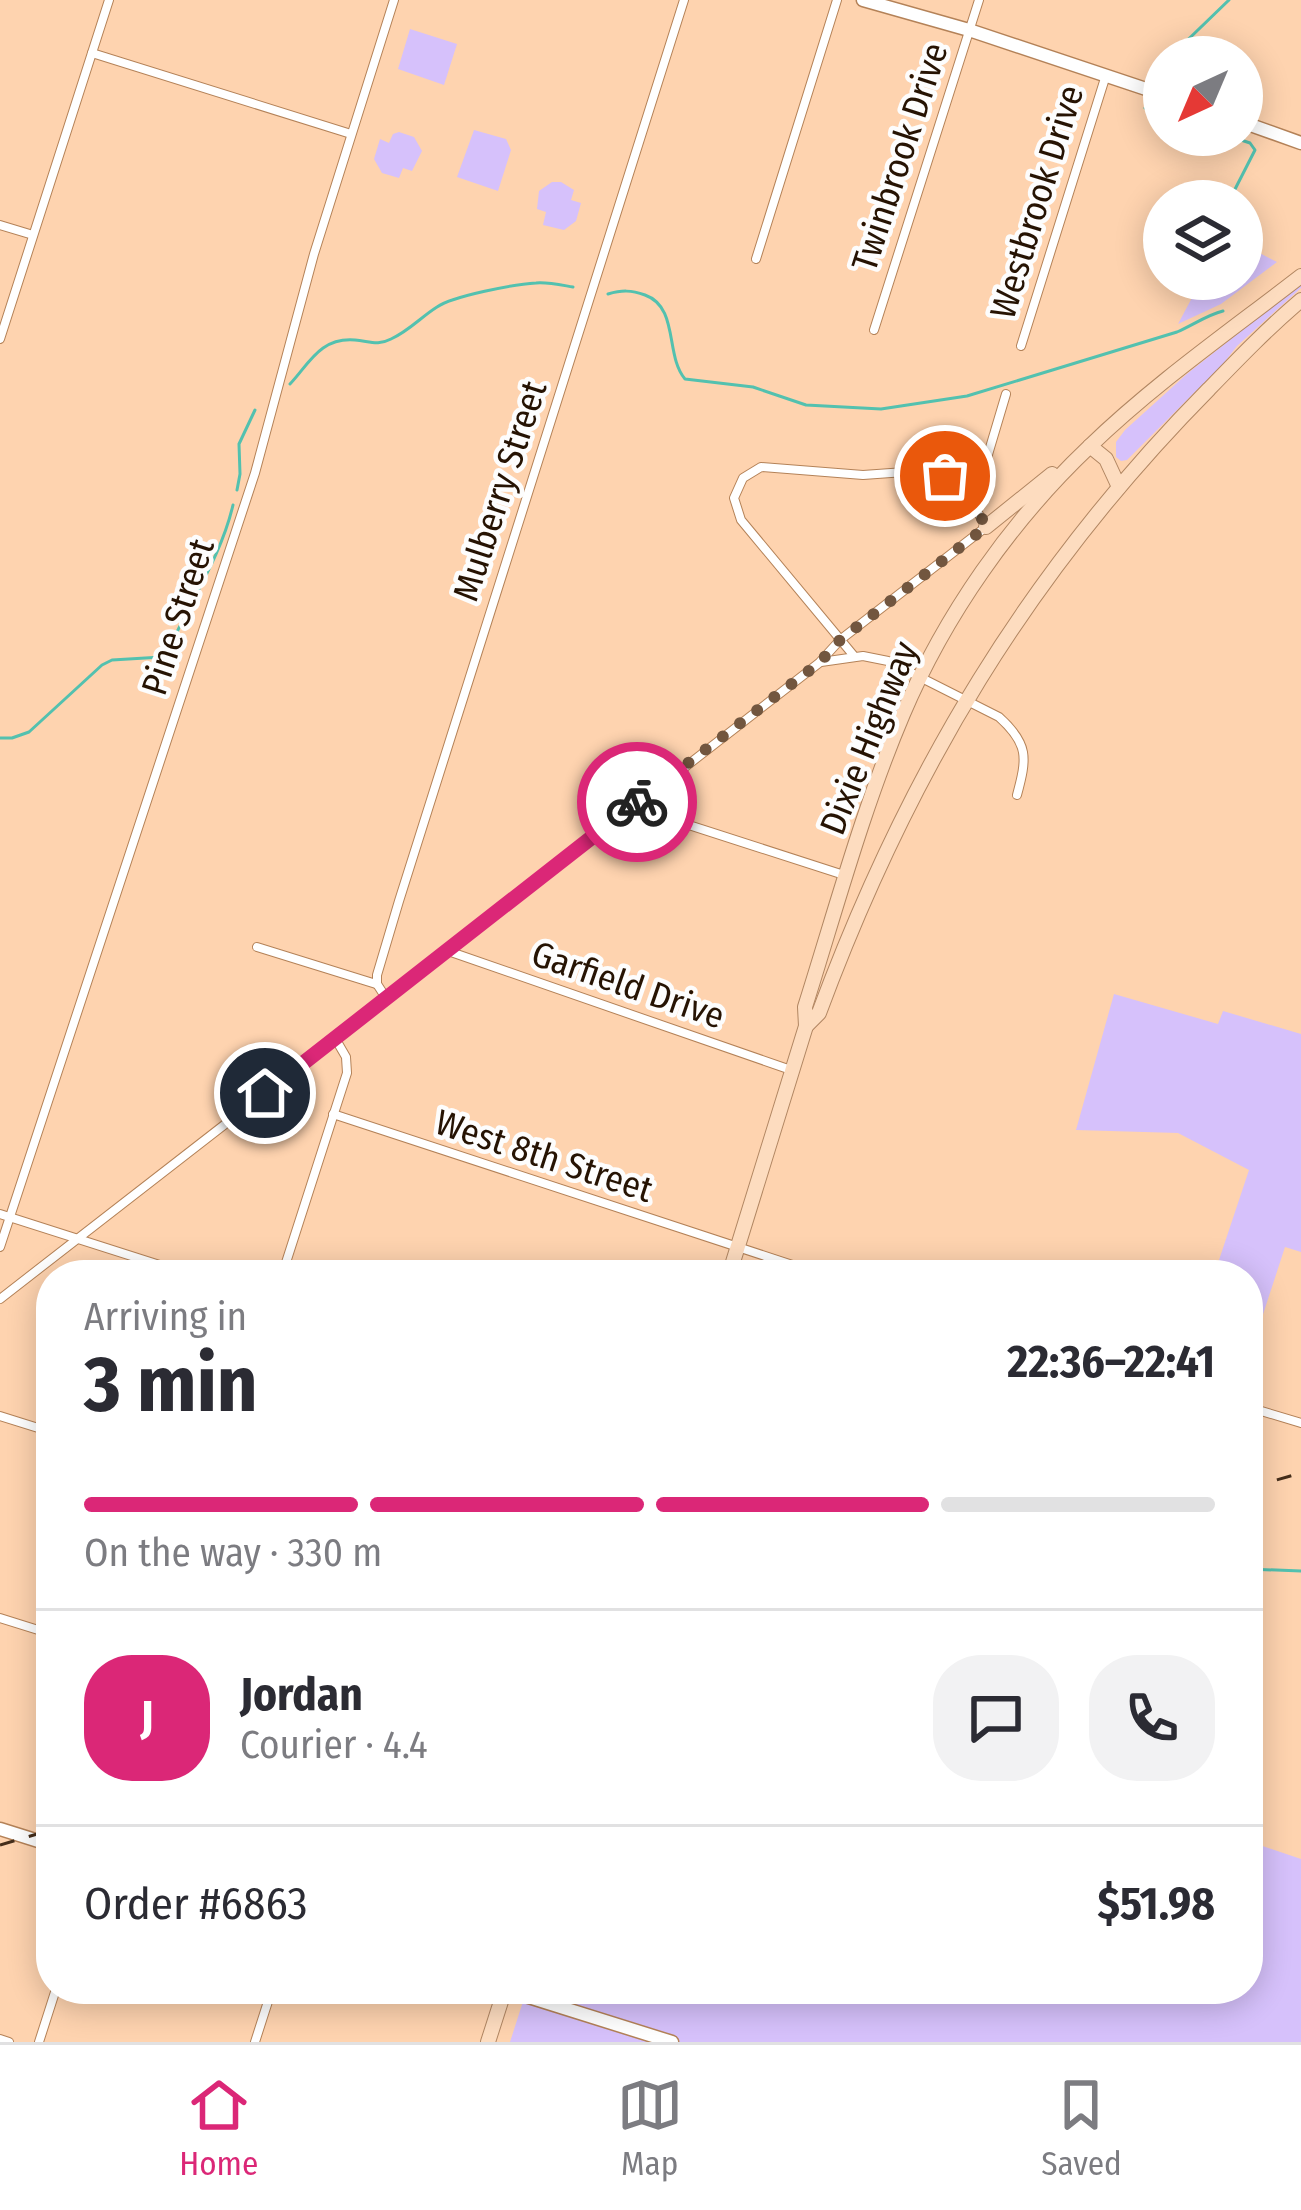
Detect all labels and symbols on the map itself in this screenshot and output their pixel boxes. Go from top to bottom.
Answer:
north arrow [1143,36,1263,156]
street label: Twinbrook Drive [842,37,958,277]
street label: Westbrook Drive [981,80,1093,324]
street label: Mulberry Street [444,375,556,607]
pin [894,425,996,527]
street label: Pine Street [132,533,224,701]
street label: Dixie Highway [810,635,928,841]
courier [577,742,697,862]
street label: Garfield Drive [526,932,730,1038]
pin [214,1042,316,1144]
street label: West 8th Street [430,1100,658,1212]

